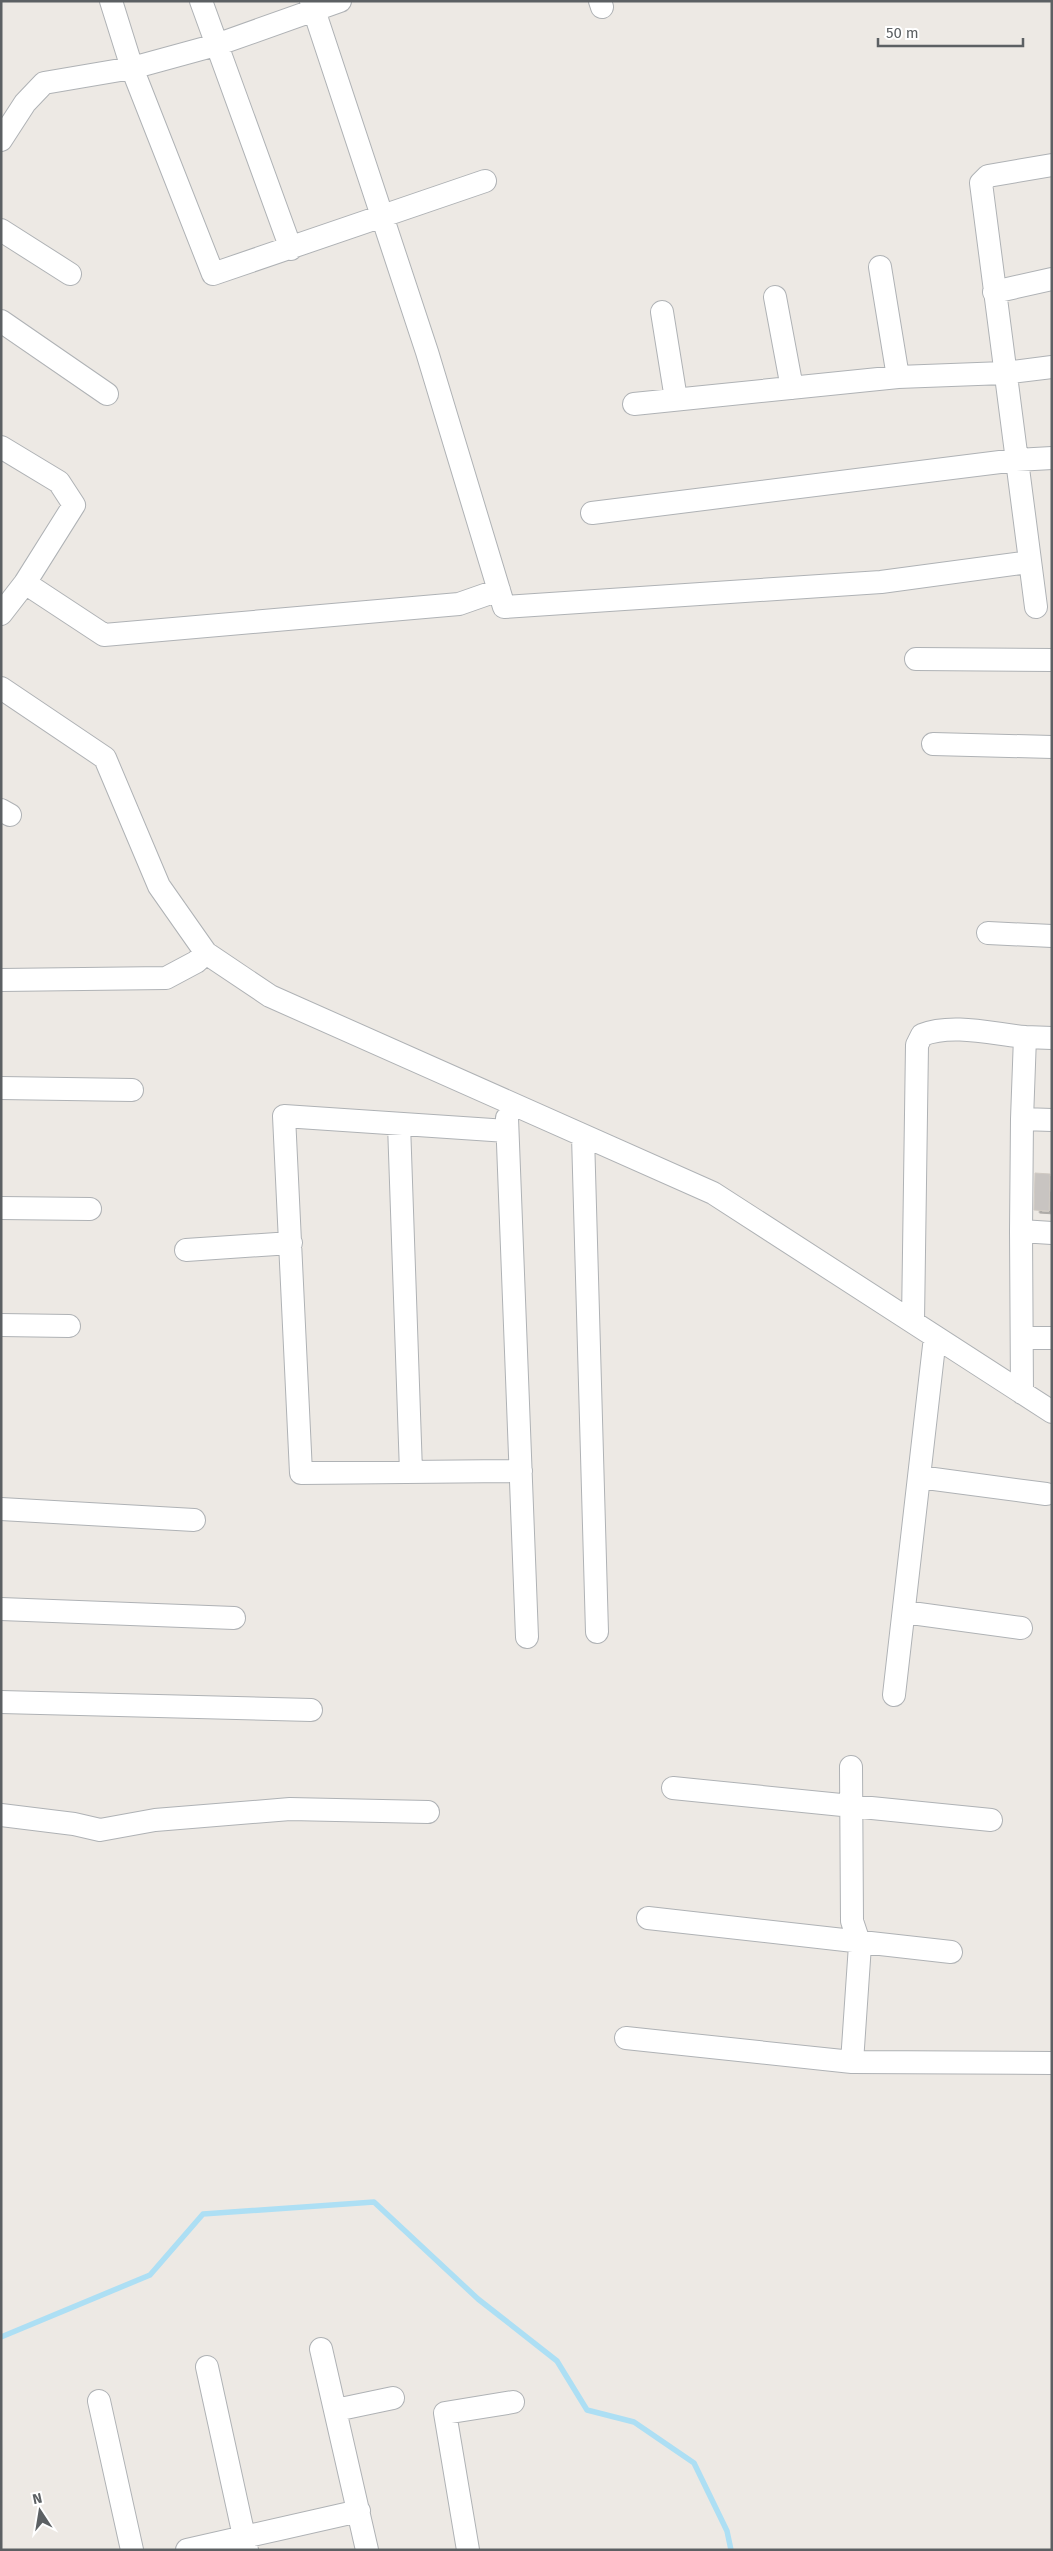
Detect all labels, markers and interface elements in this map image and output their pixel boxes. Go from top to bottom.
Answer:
scale bar [878,15,1023,47]
text: 50 m [886,24,919,42]
north arrow [15,2486,65,2536]
text: N [31,2489,44,2508]

